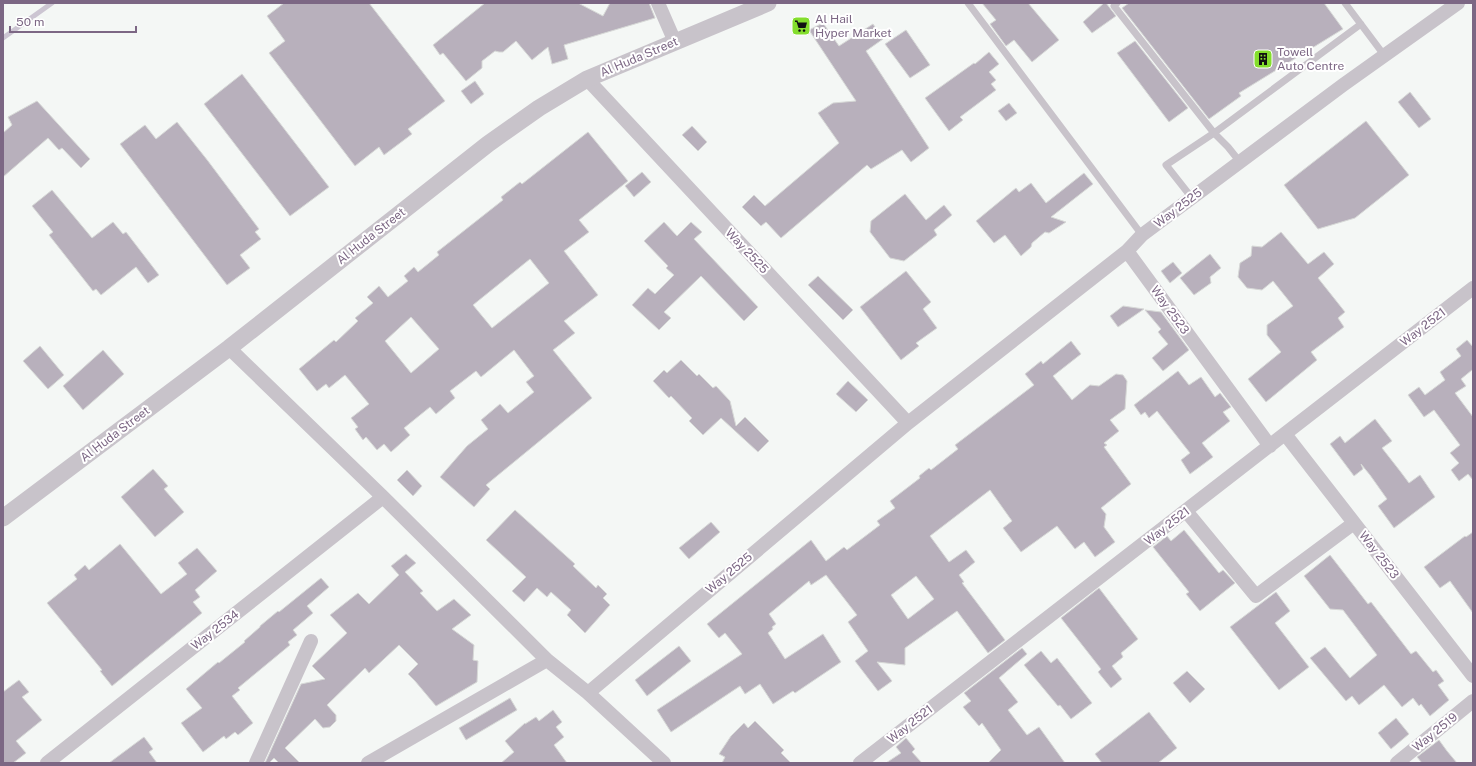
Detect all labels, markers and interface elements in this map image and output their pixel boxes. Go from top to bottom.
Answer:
scale bar [10,8,136,34]
place label: Al Hail Hyper Market [815,12,892,40]
text: 50 m [16,15,44,29]
supermarket icon: Al Hail Hyper Market [790,15,812,37]
street label: Al Huda Street [598,34,680,80]
place label: Towell Auto Centre [1277,45,1344,73]
building icon: Towell Auto Centre [1252,48,1274,70]
street label: Way 2525 [1151,185,1205,231]
street label: Al Huda Street [334,205,408,267]
street label: Way 2525 [723,226,772,277]
street label: Way 2523 [1148,283,1192,337]
street label: Way 2521 [1398,305,1448,349]
street label: Al Huda Street [78,403,153,465]
street label: Way 2521 [1142,504,1192,548]
street label: Way 2523 [1356,529,1402,581]
street label: Way 2525 [703,549,755,596]
street label: Way 2534 [188,607,242,653]
street label: Way 2521 [885,702,935,746]
street label: Way 2519 [1410,710,1460,754]

